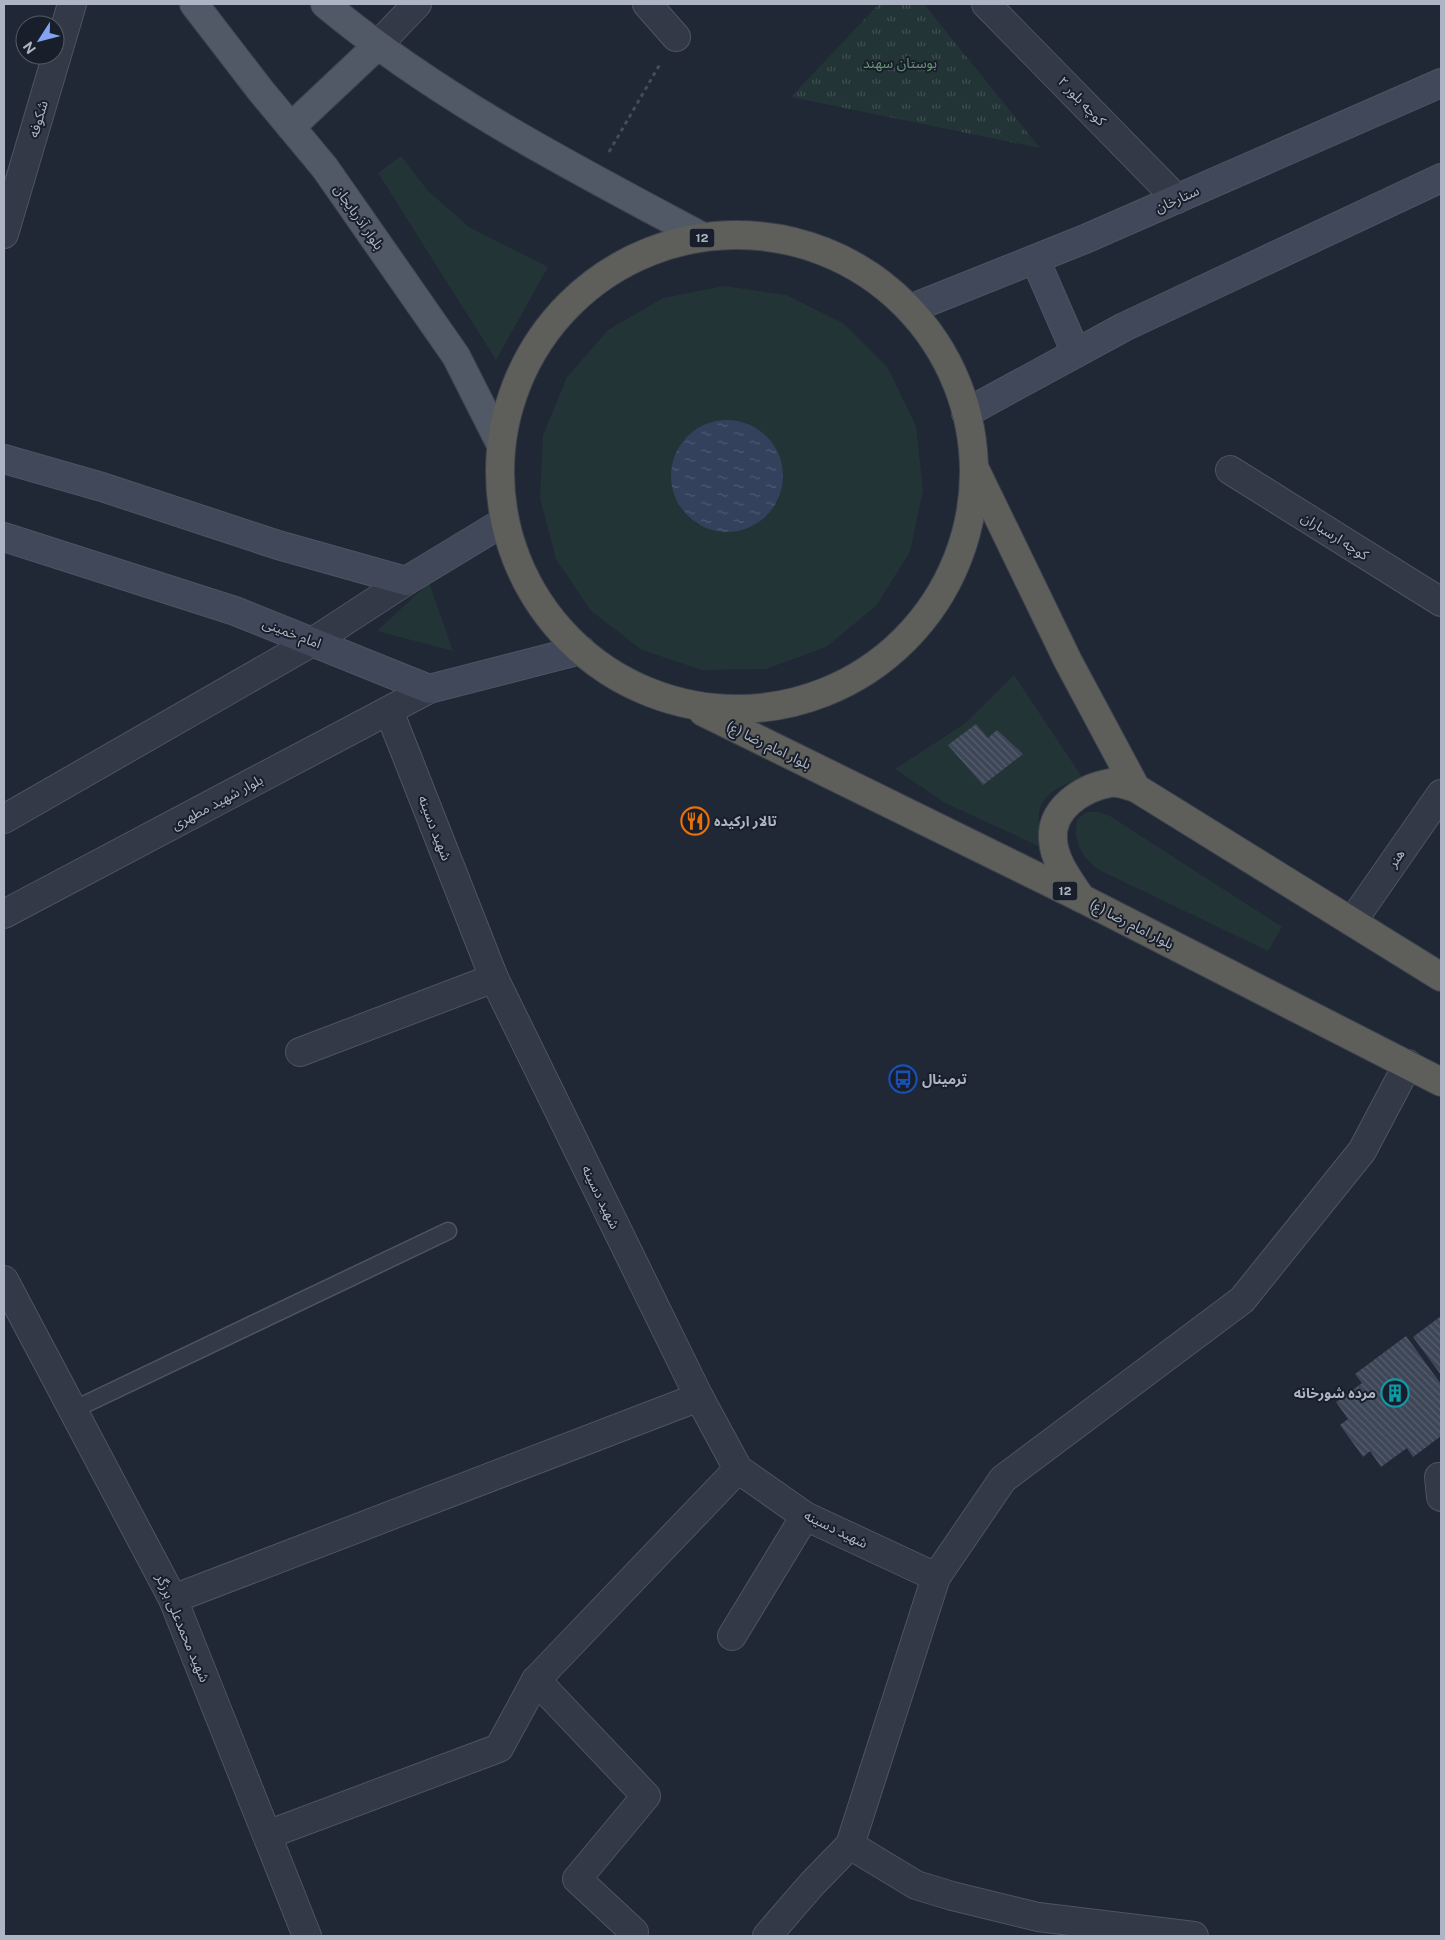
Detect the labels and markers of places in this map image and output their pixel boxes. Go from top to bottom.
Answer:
restaurant icon: تالار ارکیده [680,806,710,836]
place label: تالار ارکیده [714,813,777,830]
bus stop icon: ترمینال [888,1064,918,1094]
place label: ترمینال [922,1071,967,1088]
building icon: مرده شورخانه [1380,1378,1410,1408]
place label: مرده شورخانه [1294,1385,1376,1402]

